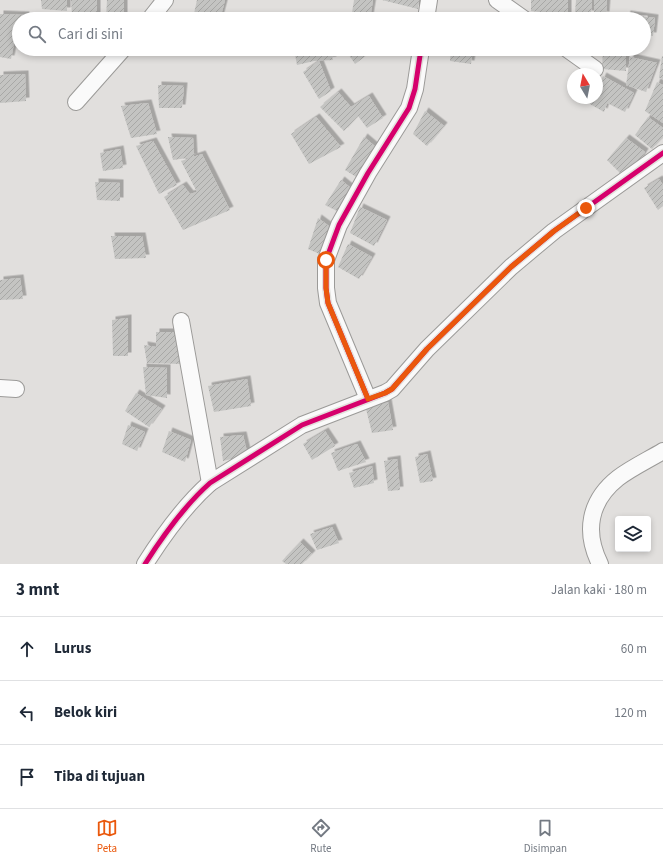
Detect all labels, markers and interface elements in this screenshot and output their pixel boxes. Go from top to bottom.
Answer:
search box [12,12,651,56]
icon: search [26,23,48,45]
text: Cari di sini [58,24,123,45]
north arrow [567,68,603,104]
route end [577,199,595,217]
route start [317,251,335,269]
map controls [615,516,651,552]
button: layers [615,516,651,552]
text: 3 mnt [16,578,59,602]
text: Jalan kaki · 180 m [551,581,647,599]
icon: ahead [16,638,38,660]
text: Lurus [54,638,91,659]
text: 60 m [621,640,647,658]
icon: left [16,702,38,724]
text: Belok kiri [54,702,117,723]
text: 120 m [614,704,647,722]
icon: arrive [16,766,38,788]
text: Tiba di tujuan [54,766,145,787]
tab: Peta [96,817,118,856]
tab: Rute [310,817,332,856]
tab: Disimpan [524,817,567,856]

